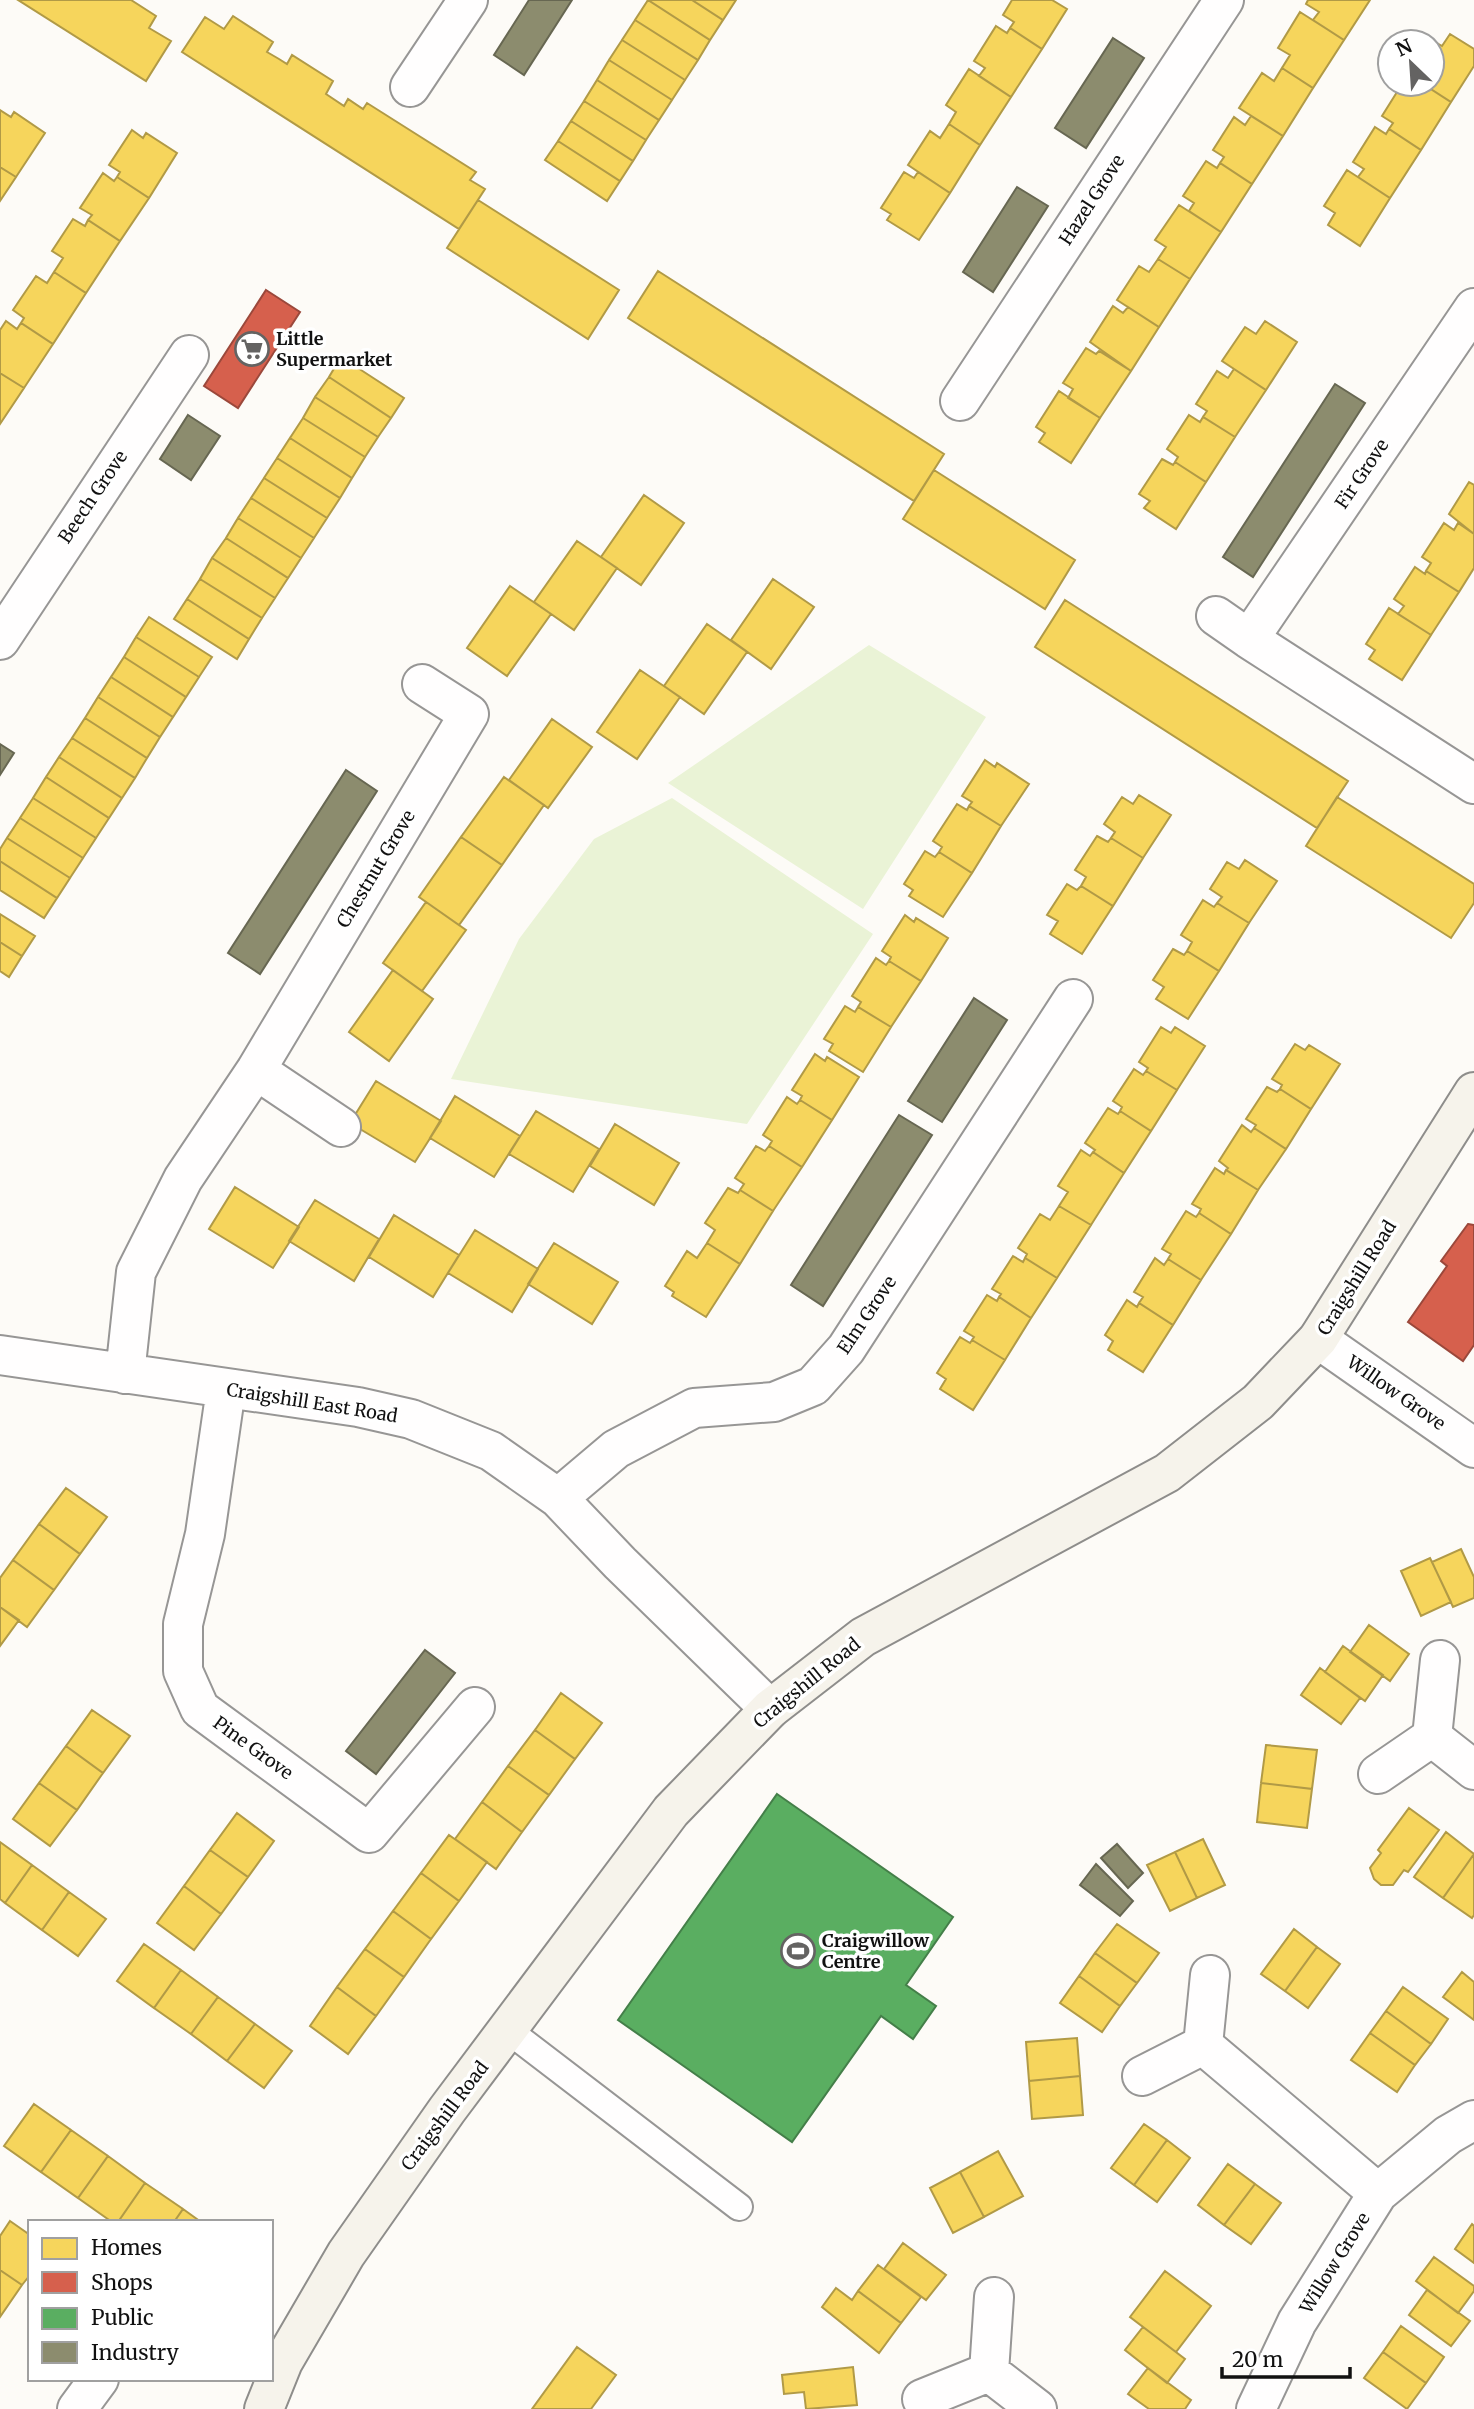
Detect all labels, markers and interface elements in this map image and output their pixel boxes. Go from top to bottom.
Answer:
north arrow [1376,28,1446,98]
text: N [1392,34,1416,62]
street label: Hazel Grove [1054,150,1129,249]
place label: Little Supermarket [276,327,393,371]
supermarket icon: Little Supermarket [233,330,271,368]
street label: Fir Grove [1330,434,1393,513]
street label: Beech Grove [53,446,132,548]
street label: Chestnut Grove [331,806,420,932]
street label: Craigshill Road [1312,1216,1401,1339]
street label: Elm Grove [832,1271,901,1358]
street label: Willow Grove [1342,1350,1450,1435]
street label: Craigshill East Road [225,1378,399,1427]
street label: Craigshill Road [749,1632,865,1733]
street label: Pine Grove [209,1711,298,1784]
place label: Craigwillow Centre [822,1929,930,1973]
sports icon: Craigwillow Centre [779,1932,817,1970]
street label: Craigshill Road [396,2056,493,2175]
street label: Willow Grove [1294,2208,1375,2318]
legend [28,2220,273,2381]
text: Homes [91,2234,162,2261]
text: Shops [91,2269,153,2296]
text: Public [91,2304,154,2331]
scale bar [1222,2336,1350,2380]
text: Industry [91,2339,180,2366]
text: 20 m [1232,2346,1284,2373]

